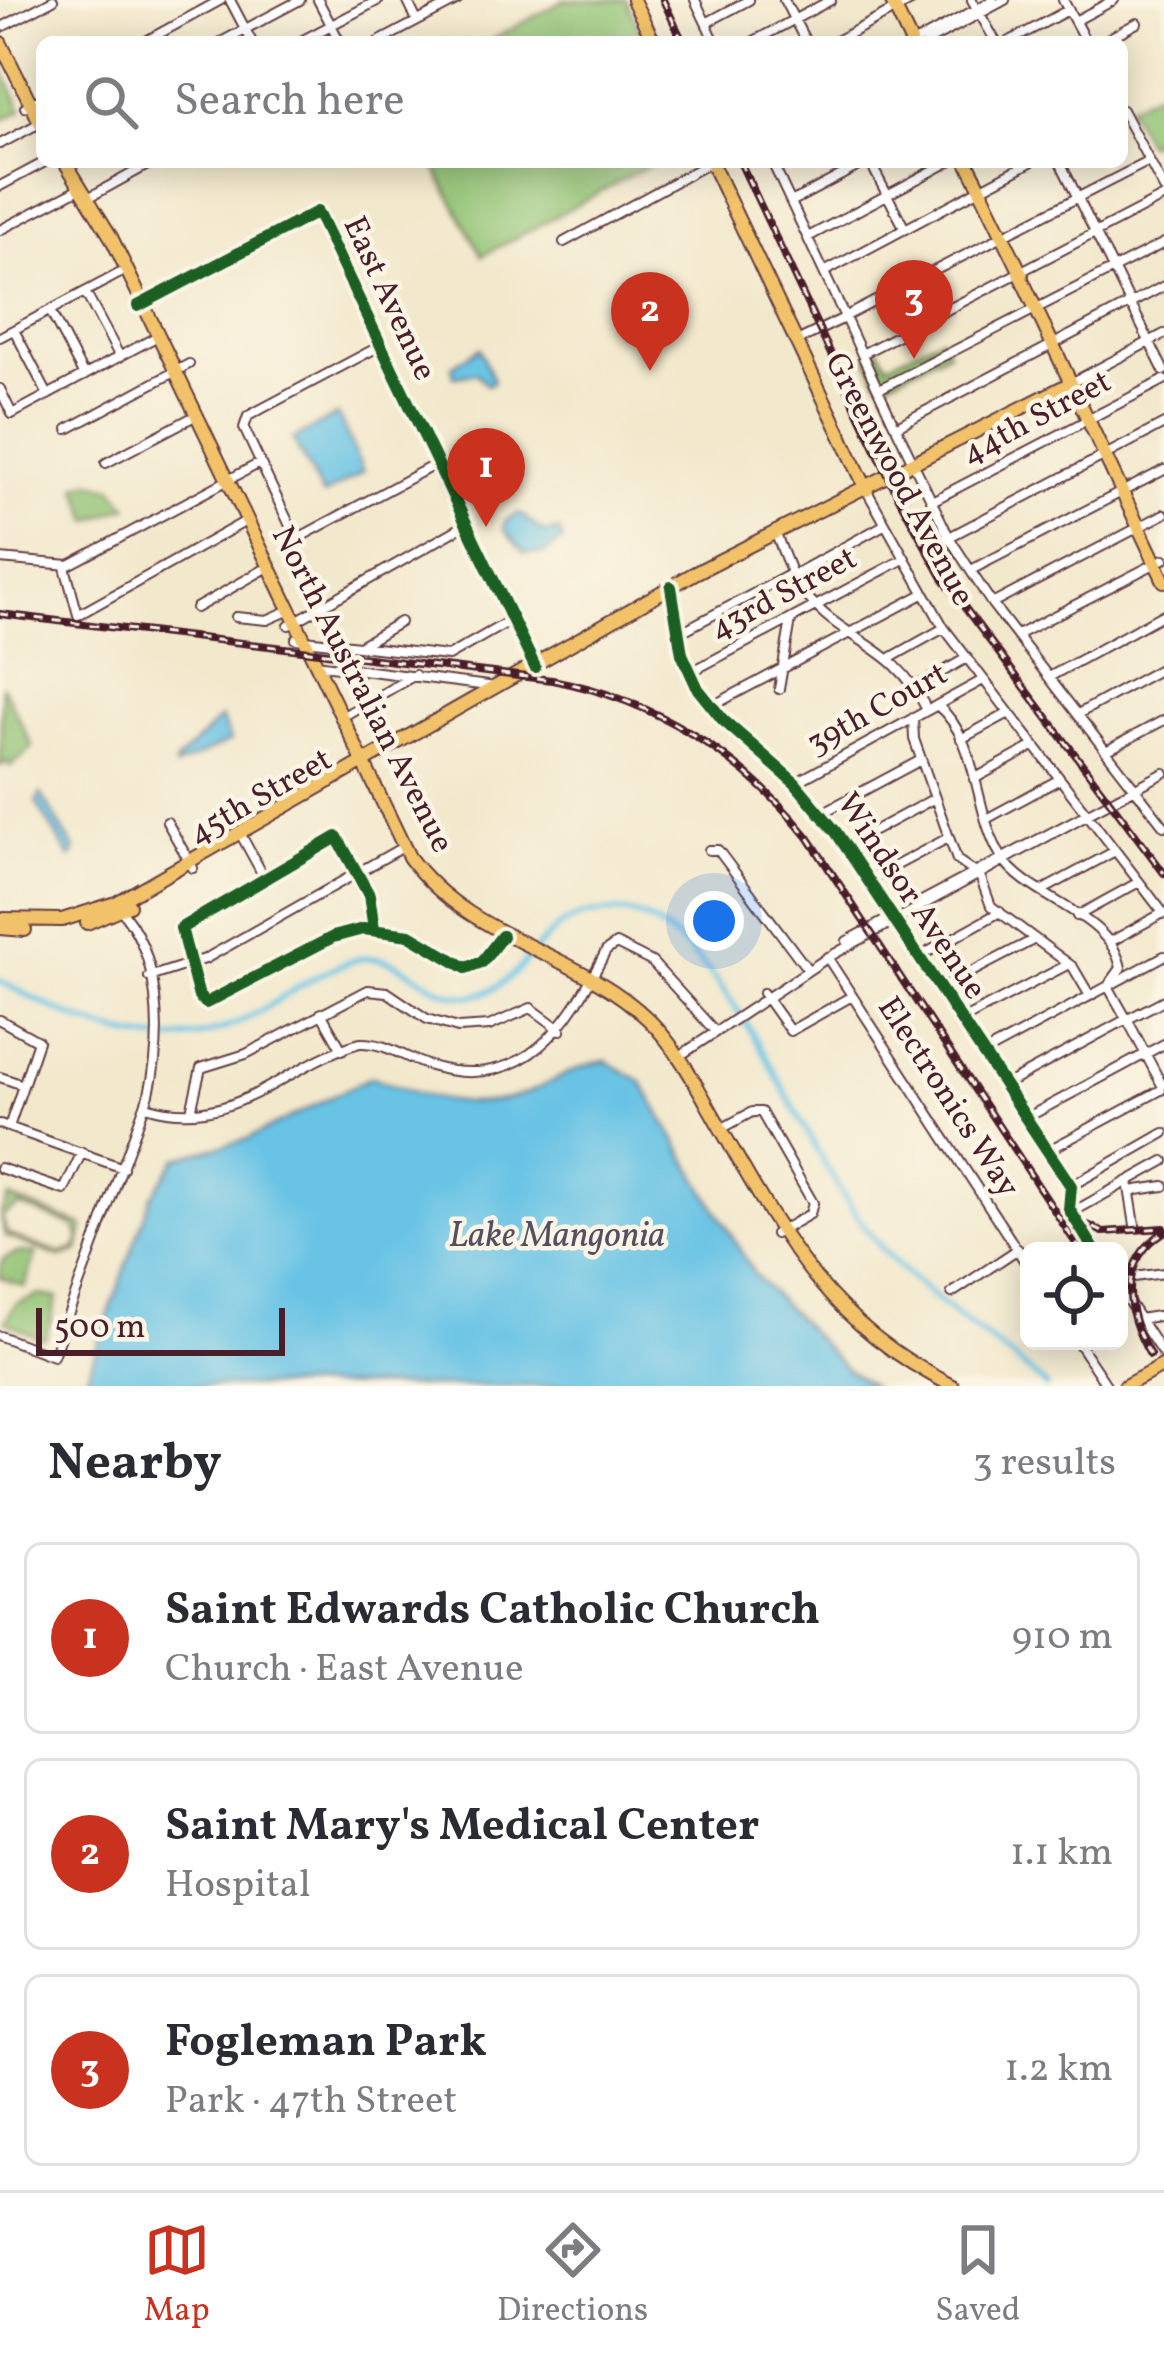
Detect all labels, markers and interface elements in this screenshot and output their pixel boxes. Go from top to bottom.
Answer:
search box [36,36,1128,168]
icon: search [78,69,144,135]
text: Search here [174,71,405,134]
street label: East Avenue [330,209,446,389]
pin: 3 [875,260,953,359]
pin: 2 [611,272,689,371]
street label: Greenwood Avenue [812,345,984,615]
street label: 44th Street [954,360,1120,478]
pin: 1 [447,428,525,527]
street label: North Australian Avenue [258,519,464,861]
street label: 43rd Street [702,537,866,653]
street label: 39th Court [799,652,957,768]
street label: 45th Street [181,738,341,858]
street label: Windsor Avenue [824,784,996,1010]
your location [684,891,744,951]
street label: Electronics Way [865,988,1029,1208]
water label: Lake Mangonia [449,1212,665,1262]
map controls [1020,1242,1128,1350]
button: locate [1020,1242,1128,1350]
scale bar [36,1302,285,1355]
text: 500 m [54,1306,145,1352]
text: Nearby [48,1429,222,1500]
text: 3 results [973,1437,1116,1491]
text: Saint Edwards Catholic Church [165,1580,820,1643]
text: 1 [82,1611,98,1665]
text: 910 m [1012,1611,1113,1665]
text: Church · East Avenue [165,1643,524,1697]
text: Saint Mary's Medical Center [165,1796,759,1859]
text: 2 [80,1827,100,1881]
text: 1.1 km [1010,1827,1113,1881]
text: Hospital [165,1859,311,1913]
text: Fogleman Park [165,2012,487,2075]
text: 3 [80,2043,100,2097]
text: 1.2 km [1004,2043,1113,2097]
text: Park · 47th Street [165,2075,457,2129]
tab: Map [144,2217,210,2335]
tab: Directions [497,2217,648,2335]
tab: Saved [935,2217,1020,2335]

